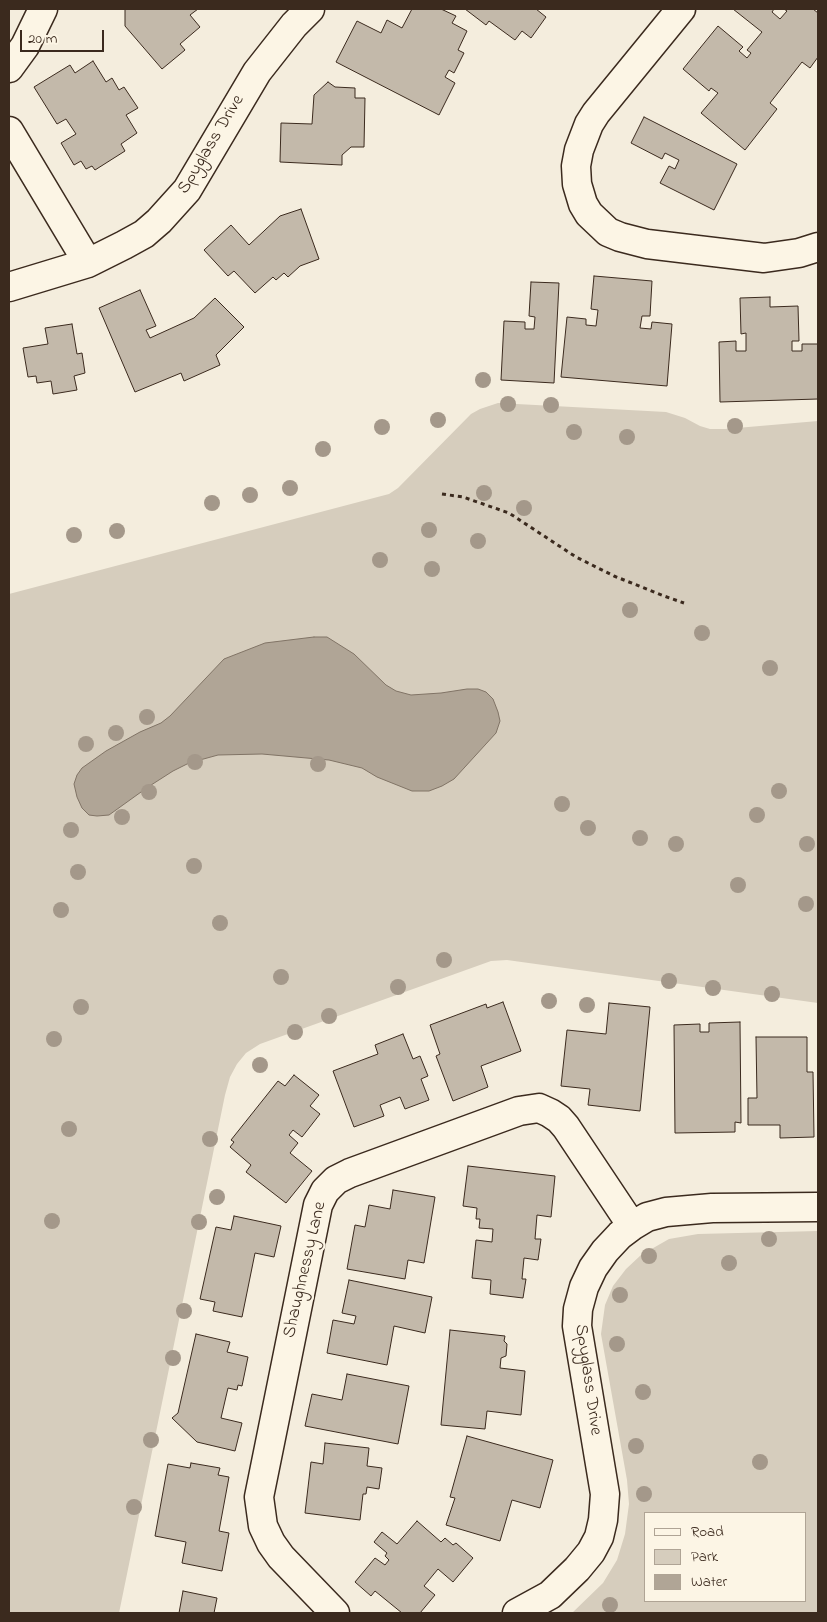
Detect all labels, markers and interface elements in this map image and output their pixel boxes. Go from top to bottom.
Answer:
scale bar [22,20,106,52]
text: 20 m [28,28,57,50]
street label: Spyglass Drive [174,91,250,199]
street label: Shaughnessy Lane [280,1200,332,1340]
street label: Spyglass Drive [569,1323,605,1437]
legend [644,1512,807,1602]
text: Road [691,1521,724,1543]
text: Park [691,1546,718,1568]
text: Water [691,1571,727,1593]

